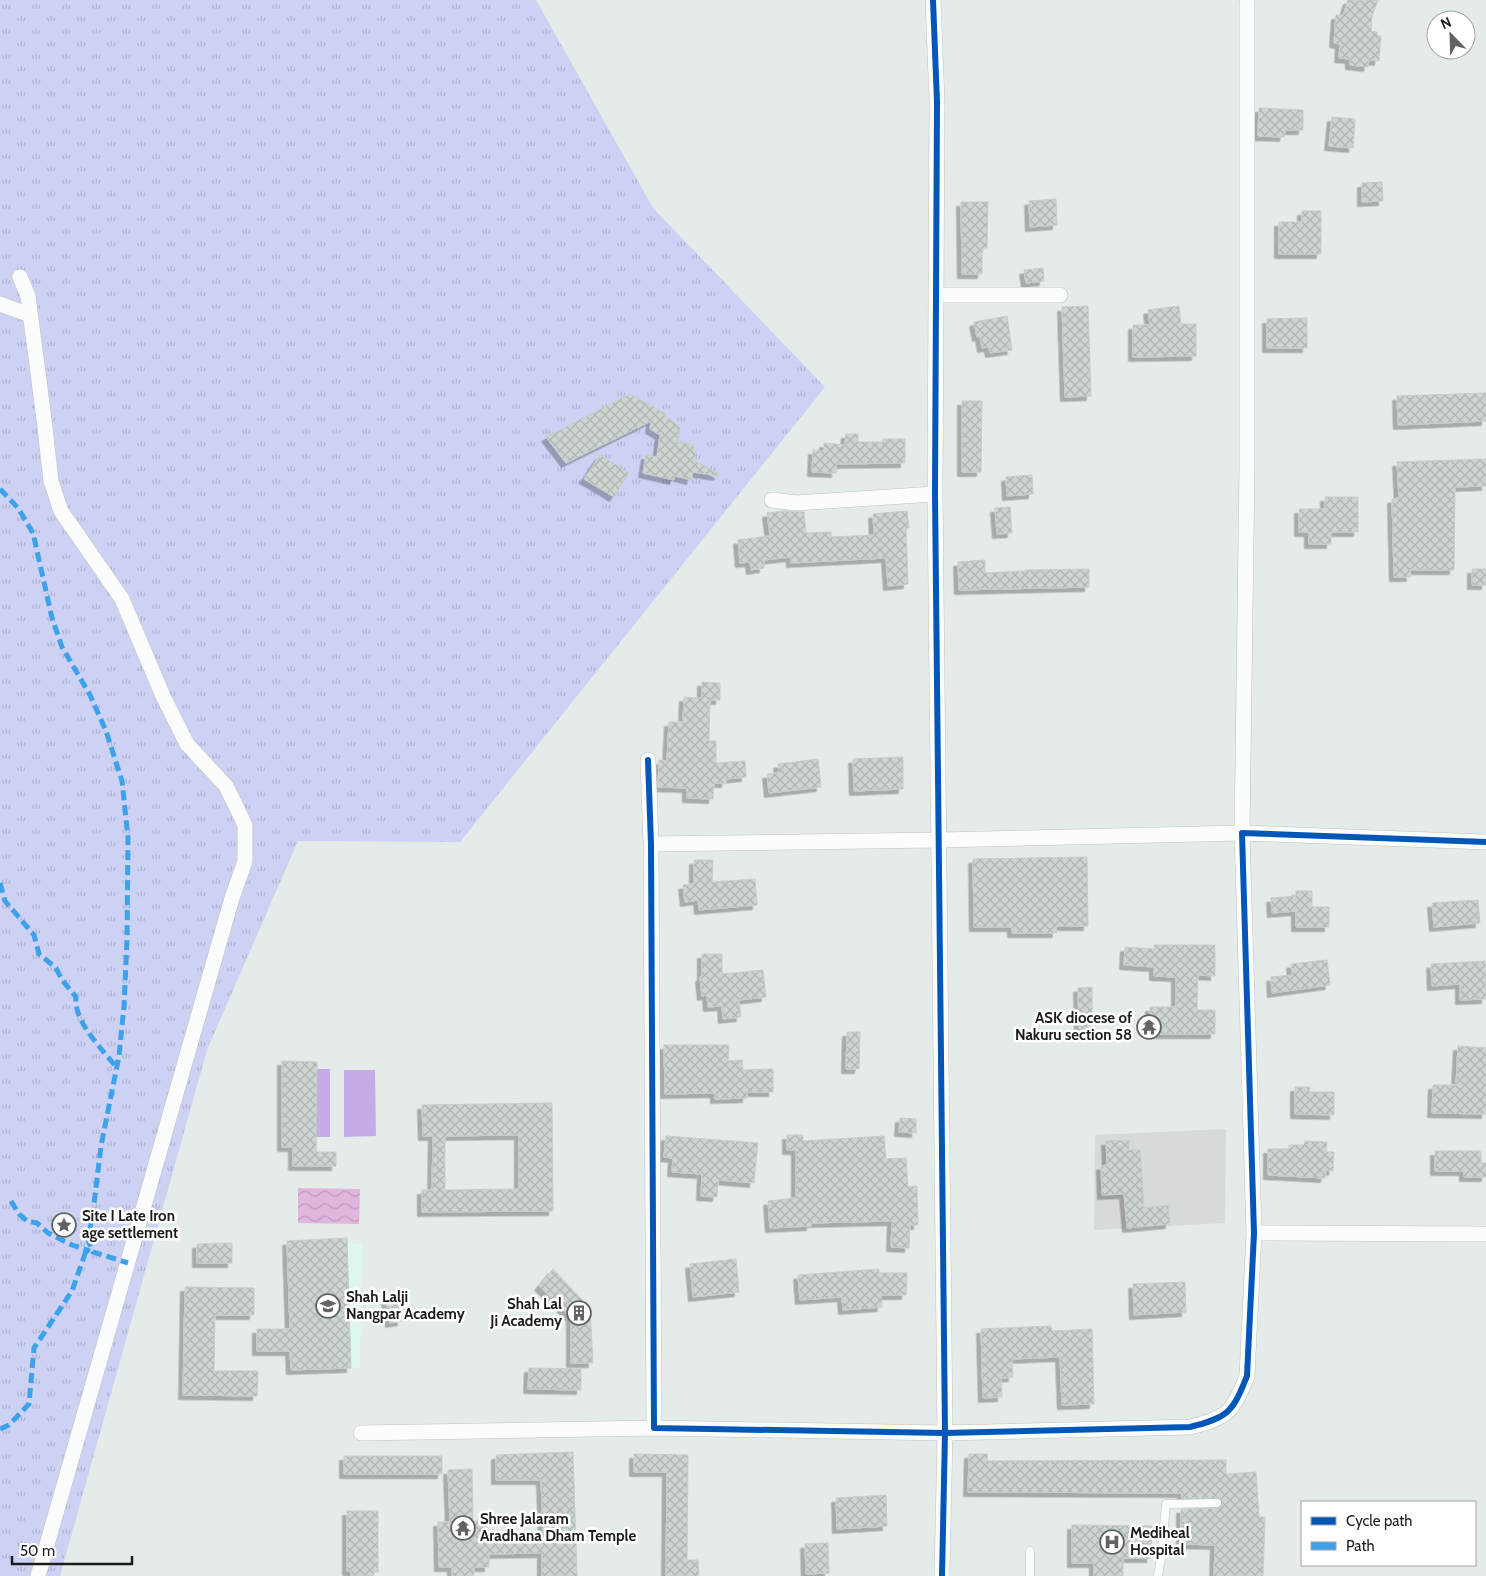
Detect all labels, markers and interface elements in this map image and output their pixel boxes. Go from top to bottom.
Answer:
north arrow [1426,10,1476,60]
text: N [1438,13,1454,33]
place label: ASK diocese of Nakuru section 58 [1015,1009,1132,1044]
temple icon: ASK diocese of Nakuru section 58 [1136,1014,1162,1040]
place label: Site I Late Iron age settlement [82,1207,178,1242]
place icon: Site I Late Iron age settlement [51,1212,77,1238]
place label: Shah Lalji Nangpar Academy [346,1288,466,1323]
school or university icon: Shah Lalji Nangpar Academy [315,1293,341,1319]
place label: Shah Lal Ji Academy [489,1295,563,1330]
building icon: Shah Lal Ji Academy [566,1300,592,1326]
legend [1301,1501,1476,1566]
place label: Shree Jalaram Aradhana Dham Temple [480,1510,636,1545]
text: Cycle path [1346,1512,1412,1530]
temple icon: Shree Jalaram Aradhana Dham Temple [450,1515,476,1541]
place label: Mediheal Hospital [1130,1524,1190,1559]
hospital icon: Mediheal Hospital [1099,1529,1125,1555]
scale bar [12,1534,132,1566]
text: Path [1346,1537,1375,1555]
text: 50 m [20,1542,55,1560]

